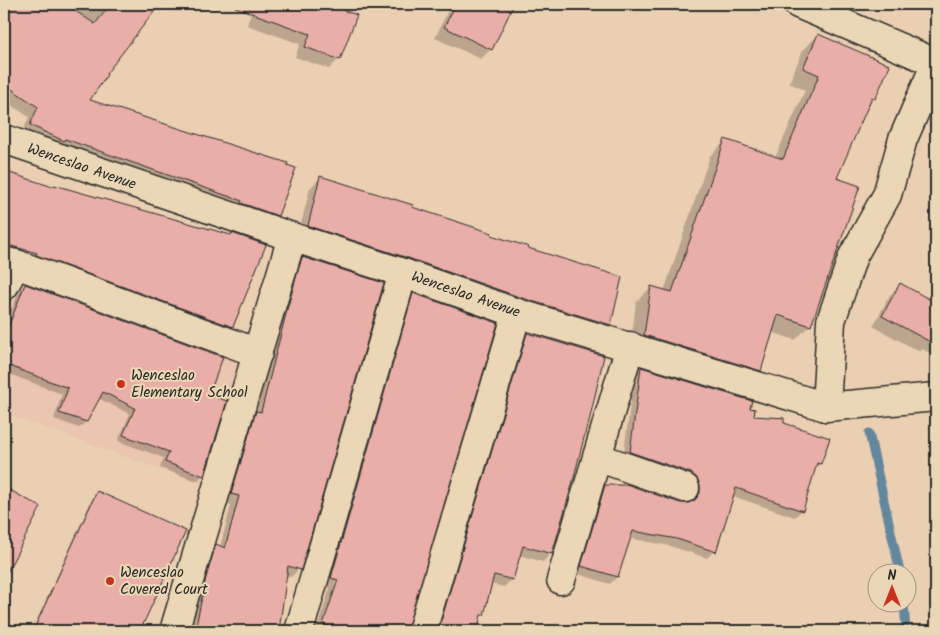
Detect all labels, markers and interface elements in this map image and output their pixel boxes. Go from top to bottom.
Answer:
street label: Wenceslao Avenue [24,137,140,197]
street label: Wenceslao Avenue [408,265,524,325]
place label: Wenceslao Elementary School [131,364,248,405]
marker: Wenceslao Elementary School [115,378,127,390]
place label: Wenceslao Covered Court [120,561,208,602]
north arrow [868,562,918,612]
text: N [888,565,897,587]
marker: Wenceslao Covered Court [104,575,116,587]

